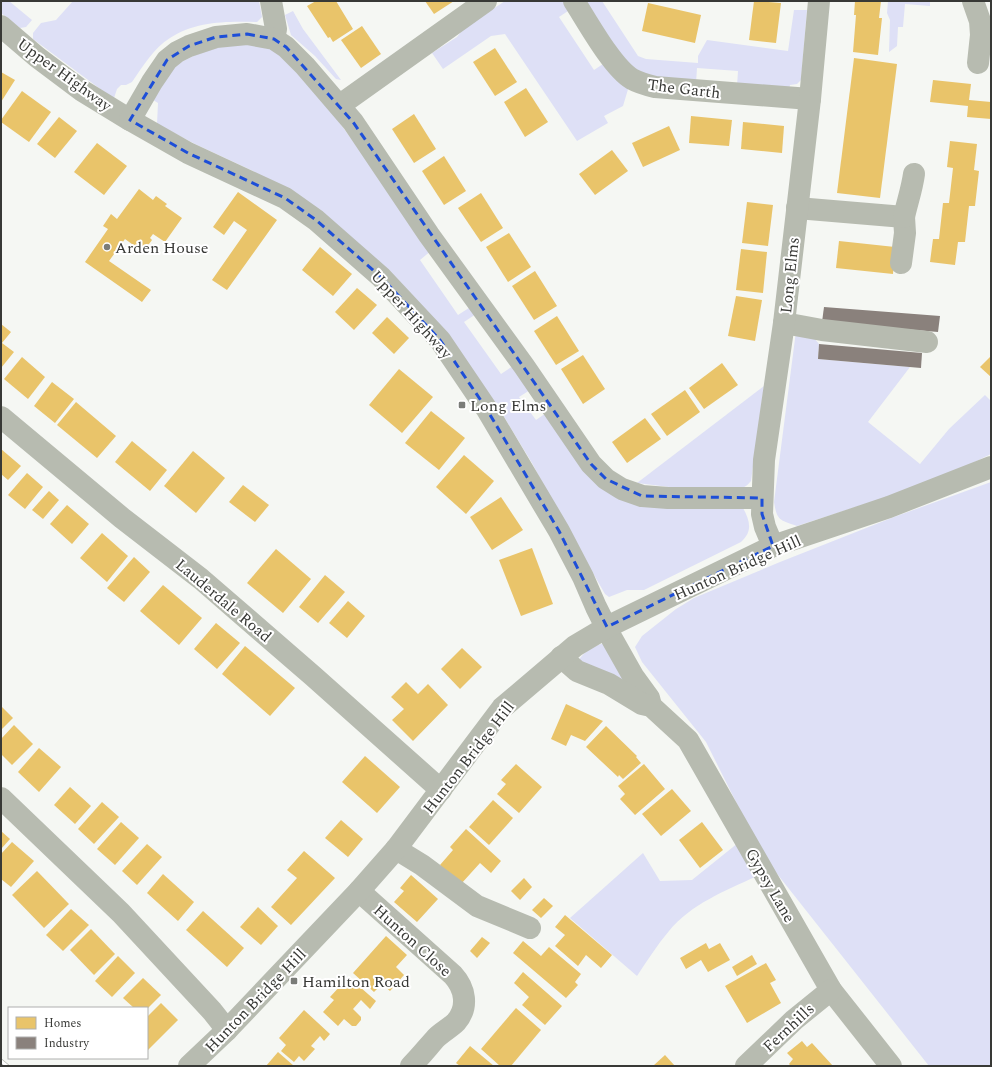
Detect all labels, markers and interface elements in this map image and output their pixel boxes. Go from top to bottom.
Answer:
street label: Upper Highway [12,32,118,118]
street label: The Garth [646,73,722,105]
place label: Arden House [115,236,209,260]
street label: Long Elms [774,236,806,314]
marker: Arden House [102,242,112,252]
street label: Upper Highway [365,265,459,365]
place label: Long Elms [470,394,547,418]
marker: Long Elms [457,400,467,410]
street label: Hunton Bridge Hill [670,529,805,607]
street label: Lauderdale Road [170,553,277,648]
street label: Hunton Bridge Hill [417,696,521,819]
street label: Gypsy Lane [739,844,801,927]
street label: Hunton Close [368,899,457,983]
street label: Hunton Bridge Hill [199,943,312,1058]
place label: Hamilton Road [302,970,410,994]
marker: Hamilton Road [289,976,299,986]
street label: Fernhills [757,997,820,1058]
legend [8,1007,148,1059]
text: Homes [44,1014,82,1033]
text: Industry [44,1034,90,1053]

